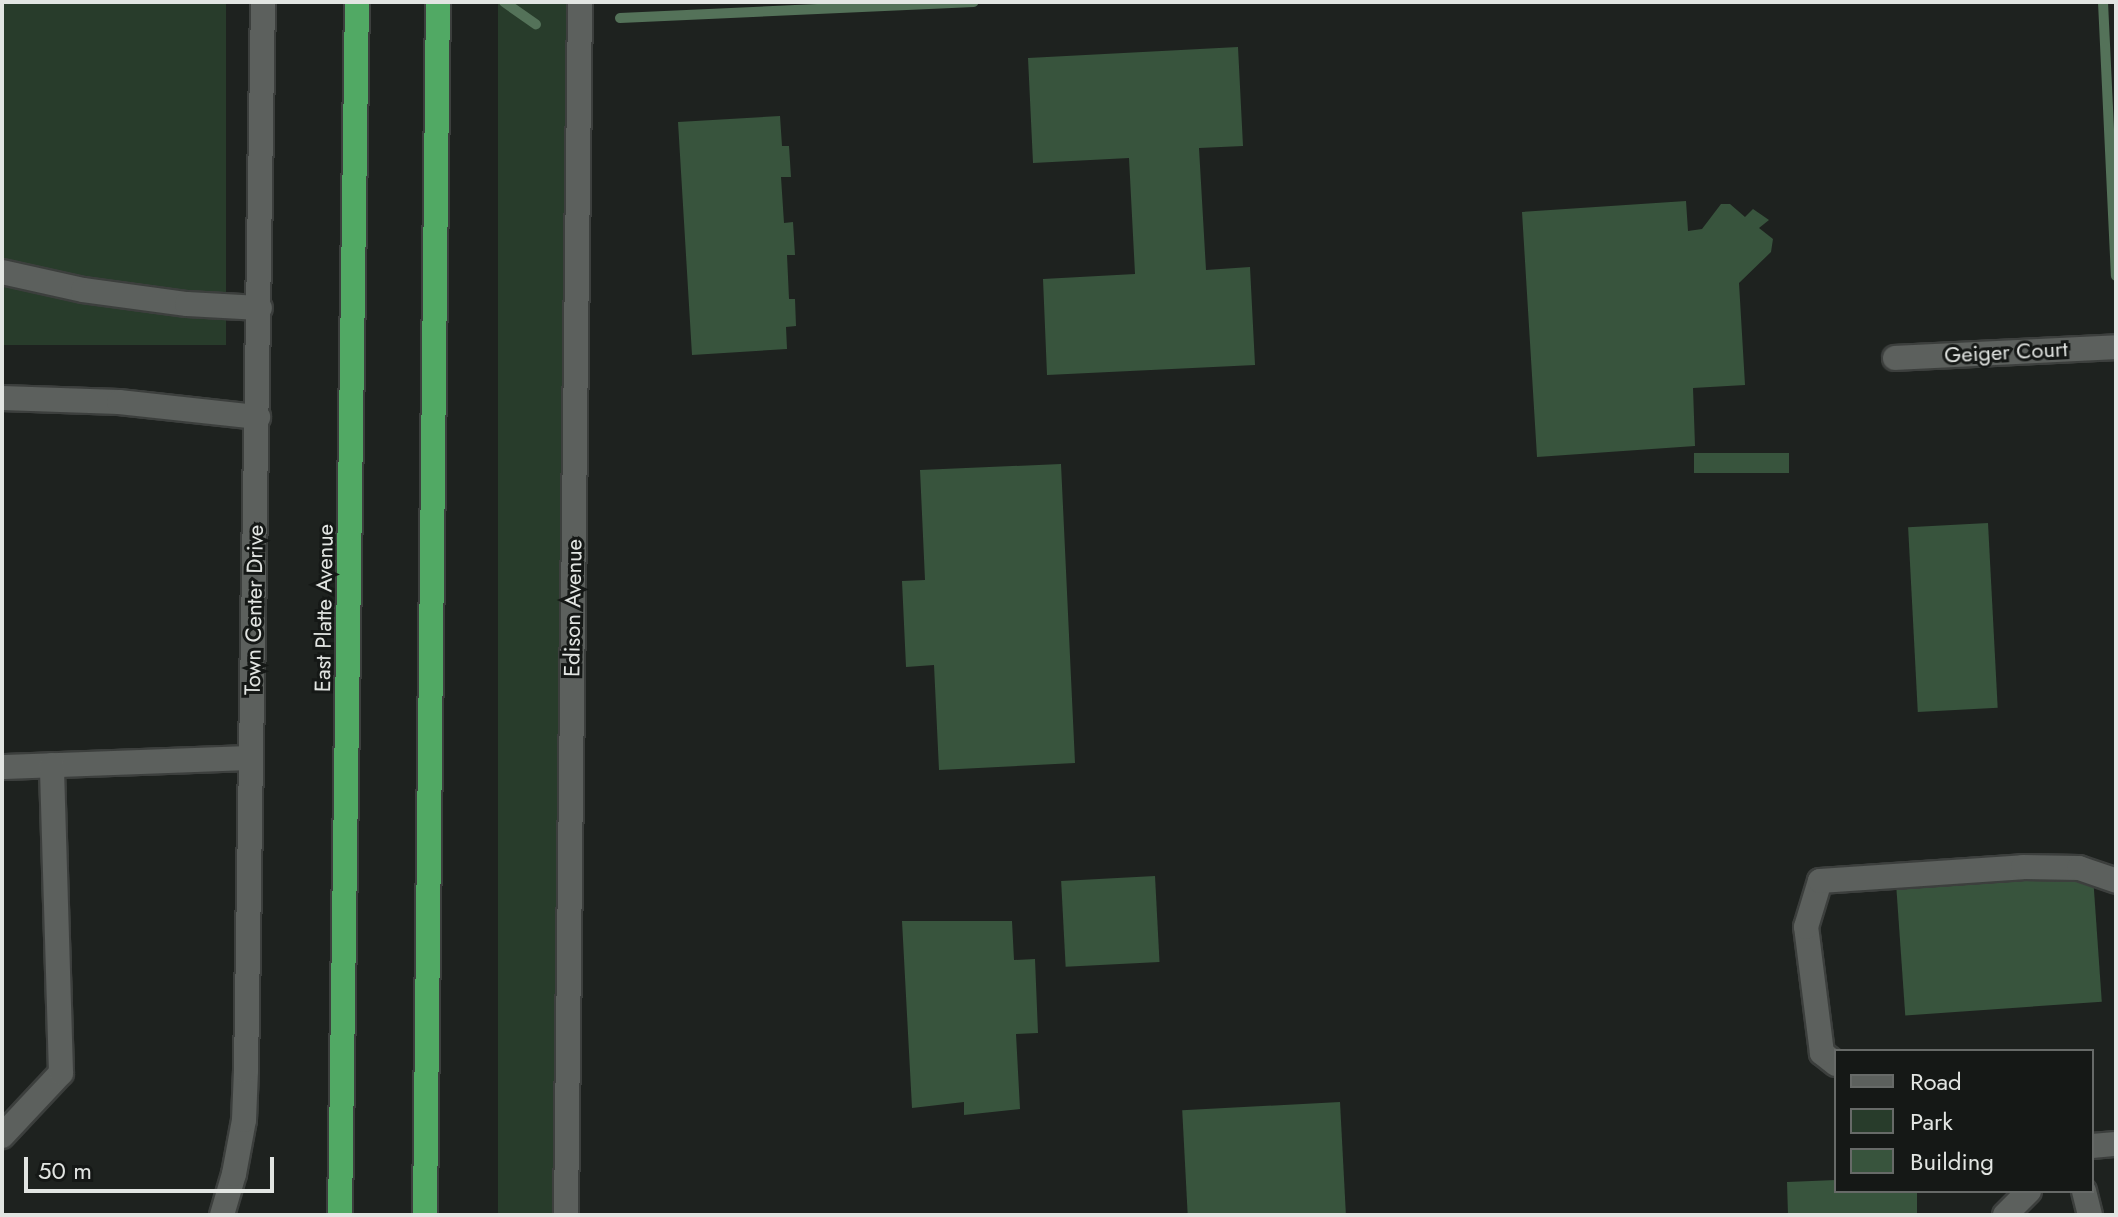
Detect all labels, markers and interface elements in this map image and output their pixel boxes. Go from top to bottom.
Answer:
street label: Geiger Court [1944,336,2068,368]
street label: East Platte Avenue [309,524,339,692]
street label: Town Center Drive [239,525,269,695]
street label: Edison Avenue [559,539,587,677]
legend [1834,1049,2094,1193]
text: Road [1910,1064,1962,1099]
text: Park [1910,1104,1953,1139]
scale bar [28,1141,278,1191]
text: Building [1910,1144,1994,1179]
text: 50 m [38,1153,92,1188]

